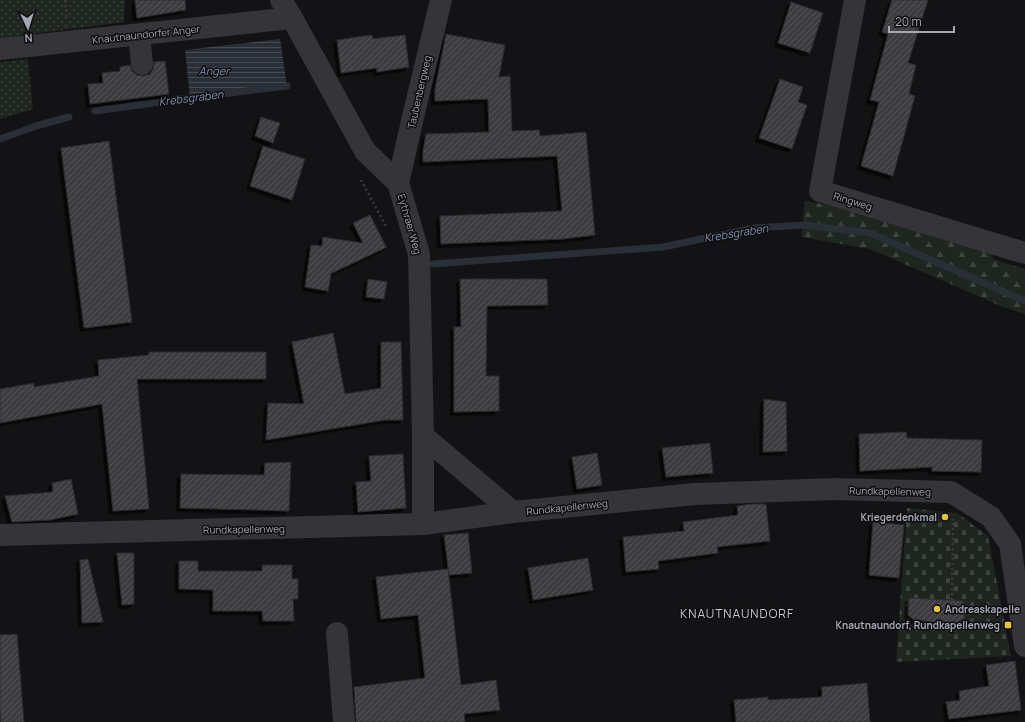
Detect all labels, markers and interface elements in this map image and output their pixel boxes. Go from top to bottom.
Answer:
north arrow [8,8,48,48]
scale bar [889,8,954,34]
text: 20 m [895,13,922,30]
street label: Knautnaundorfer Anger [91,21,201,47]
text: N [24,31,33,46]
street label: Taubenbergweg [404,54,434,130]
water label: Anger [199,63,231,78]
water label: Krebsgraben [158,86,224,109]
street label: Ringweg [832,188,874,214]
street label: Eythraer Weg [395,192,425,256]
water label: Krebsgraben [703,220,770,245]
street label: Rundkapellenweg [849,483,931,499]
street label: Rundkapellenweg [526,496,609,518]
place label: Kriegerdenkmal [860,510,937,524]
marker: Kriegerdenkmal [940,512,950,522]
street label: Rundkapellenweg [203,521,285,537]
place label: Andreaskapelle [945,602,1020,616]
marker: Andreaskapelle [932,604,942,614]
district label: KNAUTNAUNDORF [680,605,794,622]
place label: Knautnaundorf, Rundkapellenweg [836,618,1000,632]
marker: Knautnaundorf, Rundkapellenweg [1003,620,1013,630]

